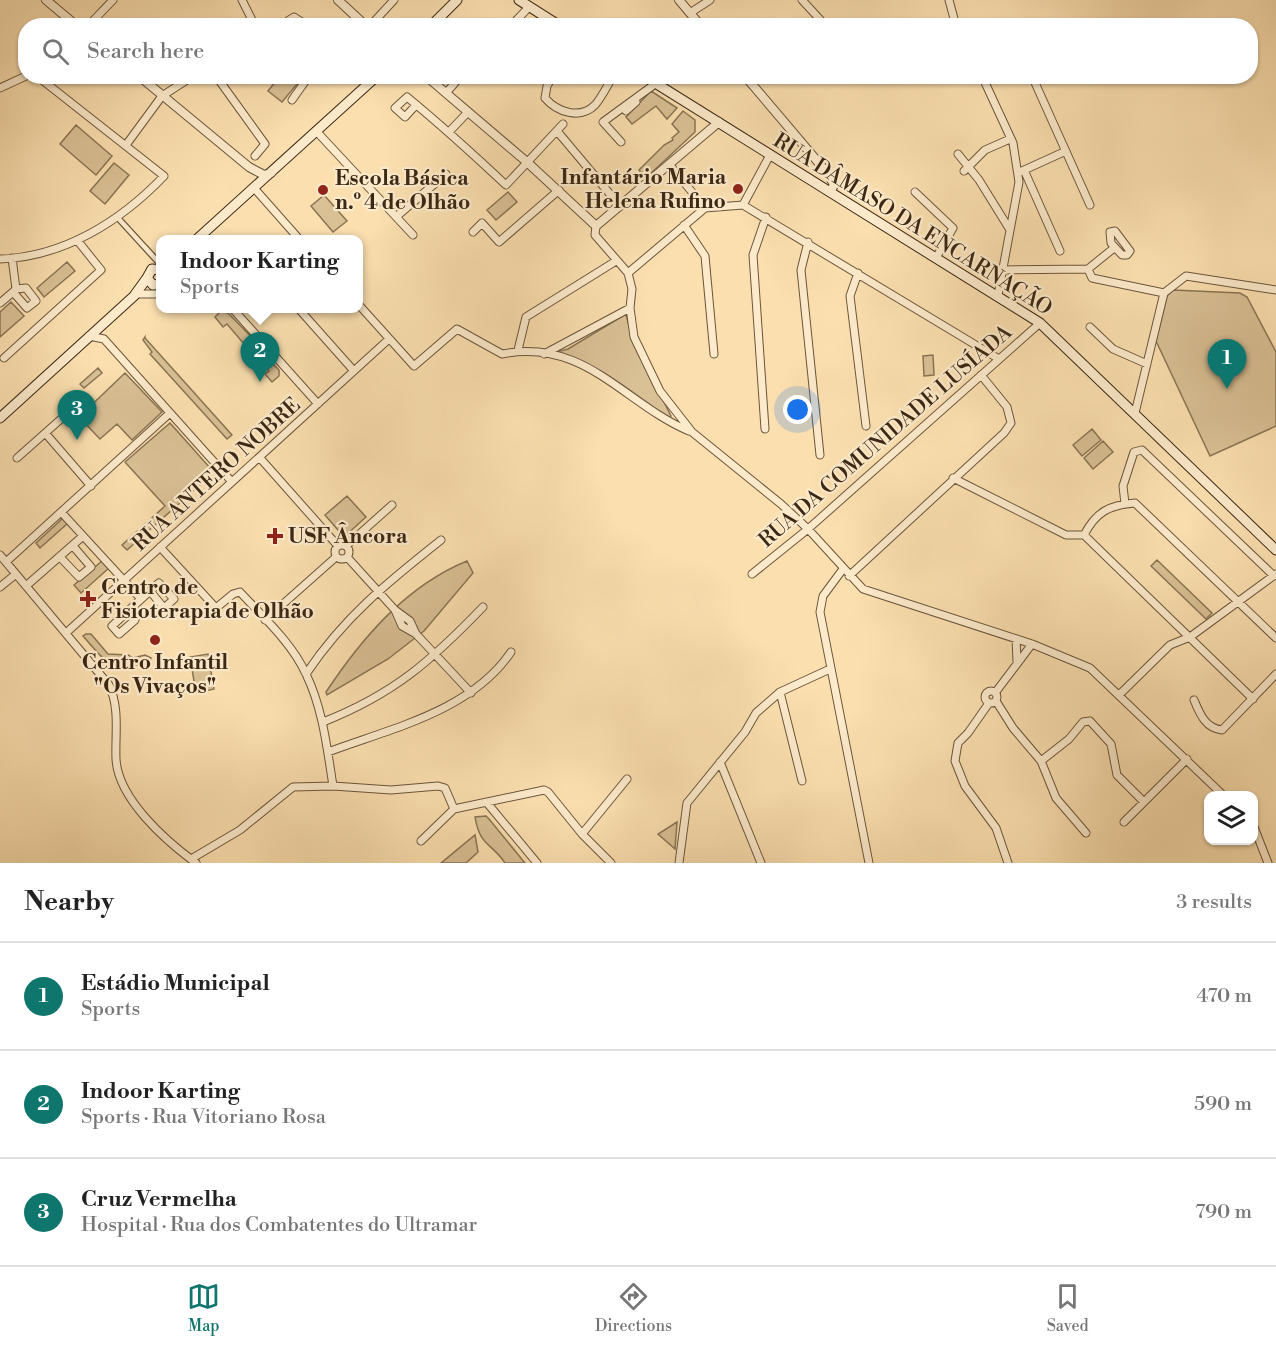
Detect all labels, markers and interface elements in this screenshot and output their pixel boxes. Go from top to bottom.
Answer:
search box [18,18,1258,84]
icon: search [39,35,72,68]
text: Search here [87,38,204,65]
street label: RUA DÂMASO DA ENCARNAÇÃO [768,126,1058,322]
place label: Infantário Maria Helena Rufino [561,165,727,215]
place label: Escola Básica n.º 4 de Olhão [335,166,470,216]
marker: Infantário Maria Helena Rufino [731,182,745,196]
marker: Escola Básica n.º 4 de Olhão [316,183,330,197]
popup [156,235,363,313]
text: Indoor Karting [180,248,339,275]
text: Sports [180,275,239,300]
street label: RUA DA COMUNIDADE LUSÍADA [752,318,1018,554]
pin: 2 [240,332,280,382]
pin: 1 [1208,340,1246,389]
pin: 3 [58,390,97,440]
street label: RUA ANTERO NOBRE [127,392,306,557]
your location [783,395,812,424]
place label: USF Âncora [288,522,408,550]
marker: USF Âncora [266,527,284,545]
place label: Centro de Fisioterapia de Olhão [101,575,314,625]
marker: Centro de Fisioterapia de Olhão [79,590,97,608]
marker: Centro Infantil "Os Vivaços" [148,633,162,647]
place label: Centro Infantil "Os Vivaços" [82,650,228,700]
map controls [1204,791,1258,845]
button: layers [1204,791,1258,845]
text: Nearby [24,886,114,918]
text: 3 results [1176,890,1252,915]
text: Estádio Municipal [81,970,270,997]
text: 1 [39,984,48,1009]
text: 470 m [1196,984,1252,1009]
text: Sports [81,997,140,1022]
text: Indoor Karting [81,1078,240,1105]
text: 2 [37,1092,50,1117]
text: 590 m [1194,1092,1252,1117]
text: Sports · Rua Vitoriano Rosa [81,1105,326,1130]
text: Cruz Vermelha [81,1186,237,1213]
text: 3 [37,1200,50,1225]
text: 790 m [1195,1200,1252,1225]
text: Hospital · Rua dos Combatentes do Ultramar [81,1213,477,1238]
tab: Map [187,1280,220,1336]
tab: Directions [595,1280,672,1336]
tab: Saved [1047,1280,1089,1336]

